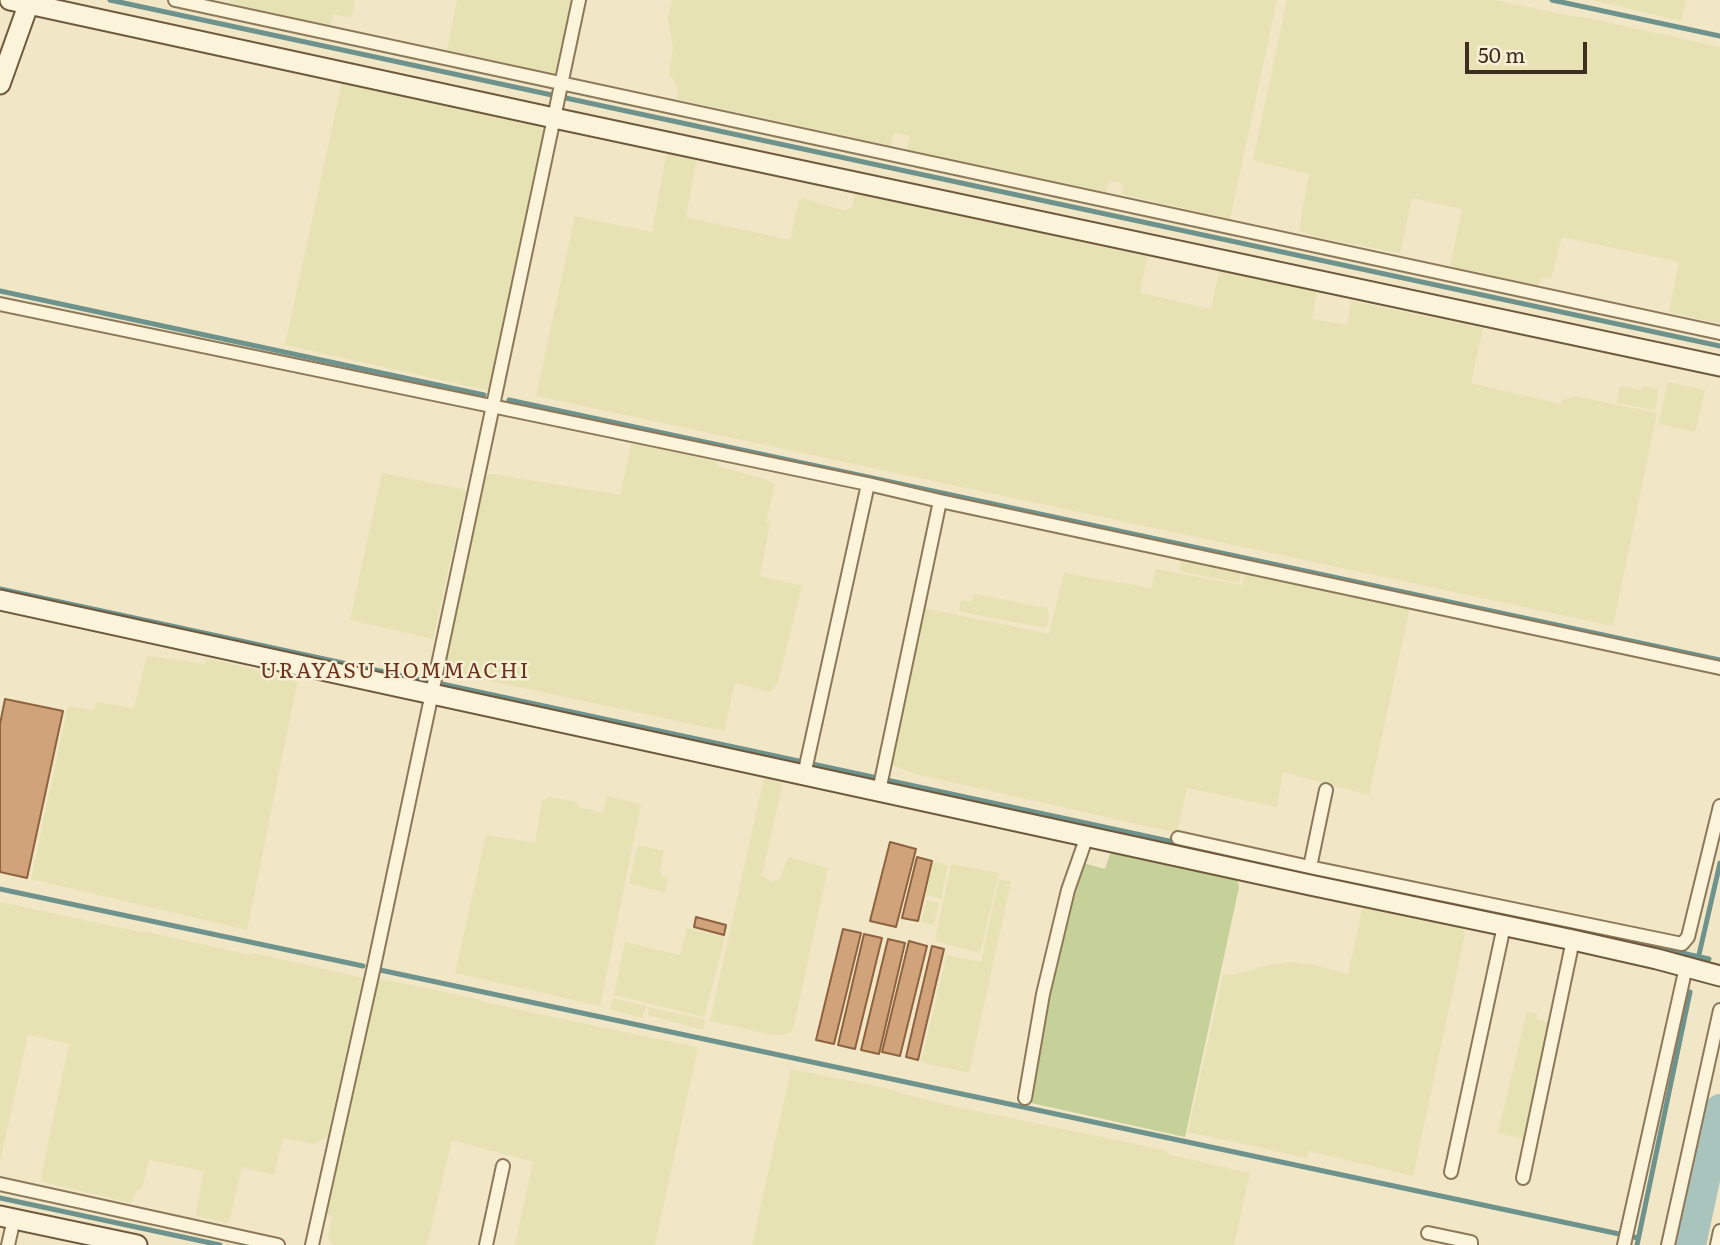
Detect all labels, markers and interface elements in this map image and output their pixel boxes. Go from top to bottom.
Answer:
scale bar [1468,28,1590,72]
text: 50 m [1478,38,1525,69]
district label: URAYASU HOMMACHI [262,659,528,685]

